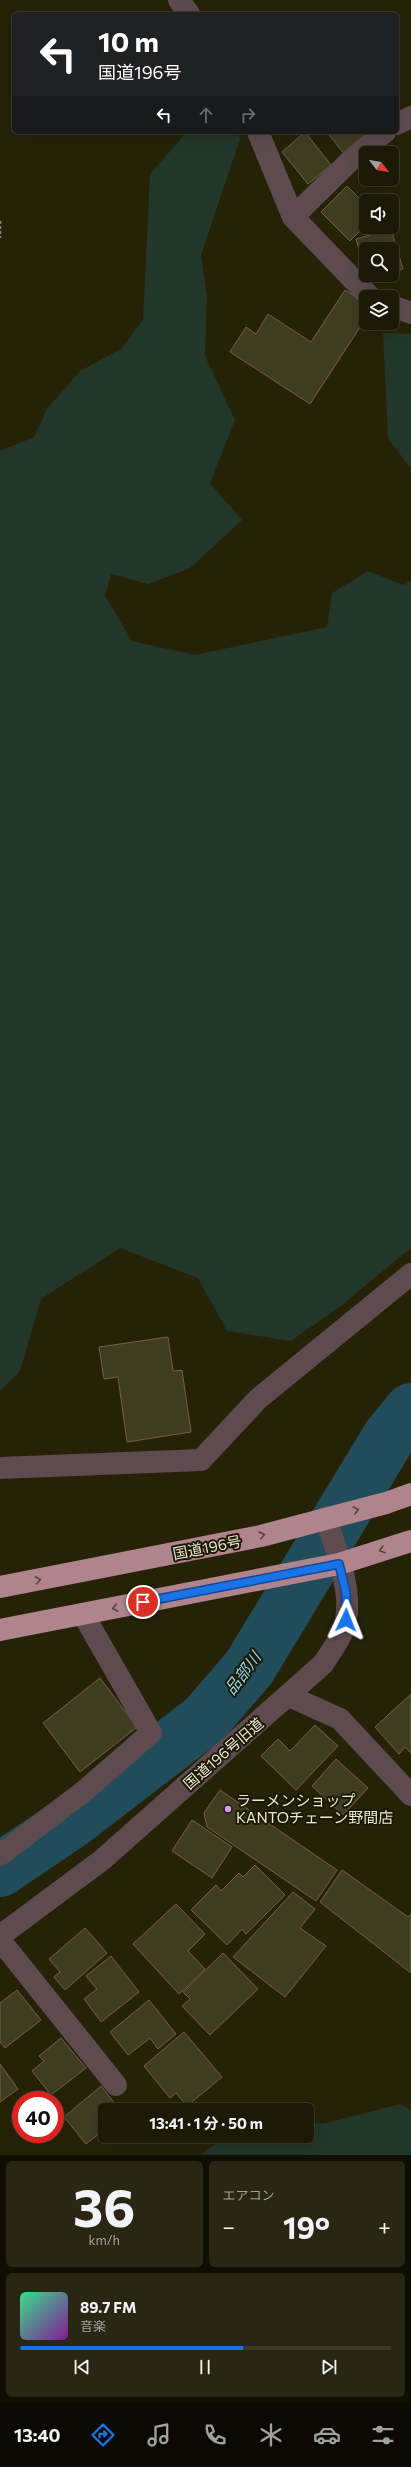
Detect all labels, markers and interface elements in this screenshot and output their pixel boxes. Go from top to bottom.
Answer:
text: 10 m [98,24,159,58]
icon: left [32,28,84,80]
text: 国道196号 [98,61,182,83]
icon: left [153,104,175,126]
icon: ahead [195,104,217,126]
icon: right [237,104,259,126]
north arrow [359,146,399,186]
map controls [359,146,399,330]
button: sound [359,194,399,234]
button: search [359,242,399,282]
button: layers [359,290,399,330]
one-way arrow [353,1507,359,1515]
street label: 国道196号 [171,1532,243,1562]
one-way arrow [259,1532,265,1540]
one-way arrow [379,1546,386,1554]
one-way arrow [35,1576,41,1584]
pin [126,1585,160,1619]
icon: arrive [132,1591,154,1613]
position arrow [325,1599,367,1641]
one-way arrow [112,1603,118,1611]
water label: 品部川 [220,1647,265,1698]
street label: 国道196号旧道 [180,1714,266,1792]
place label: ラーメンショップ KANTOチェーン野間店 [236,1791,393,1826]
marker: ラーメンショップ KANTOチェーン野間店 [223,1804,233,1814]
speed limit sign: 40 [12,2091,64,2143]
text: 13:41 · 1 分 · 50 m [149,2114,263,2132]
text: 36 [73,2174,135,2238]
text: エアコン [223,2187,275,2203]
text: 19° [283,2208,330,2245]
text: − [223,2213,235,2240]
text: + [378,2213,391,2240]
text: km/h [88,2232,120,2248]
text: 89.7 FM [80,2298,136,2316]
text: 音楽 [80,2318,106,2334]
icon: previous [71,2356,93,2378]
icon: pause [194,2356,216,2378]
icon: next [318,2356,340,2378]
icon: directions [89,2421,117,2449]
icon: music [145,2421,173,2449]
icon: phone [201,2421,229,2449]
icon: climate [257,2421,285,2449]
icon: car [313,2421,341,2449]
icon: filters [369,2421,397,2449]
text: 13:40 [14,2424,60,2446]

